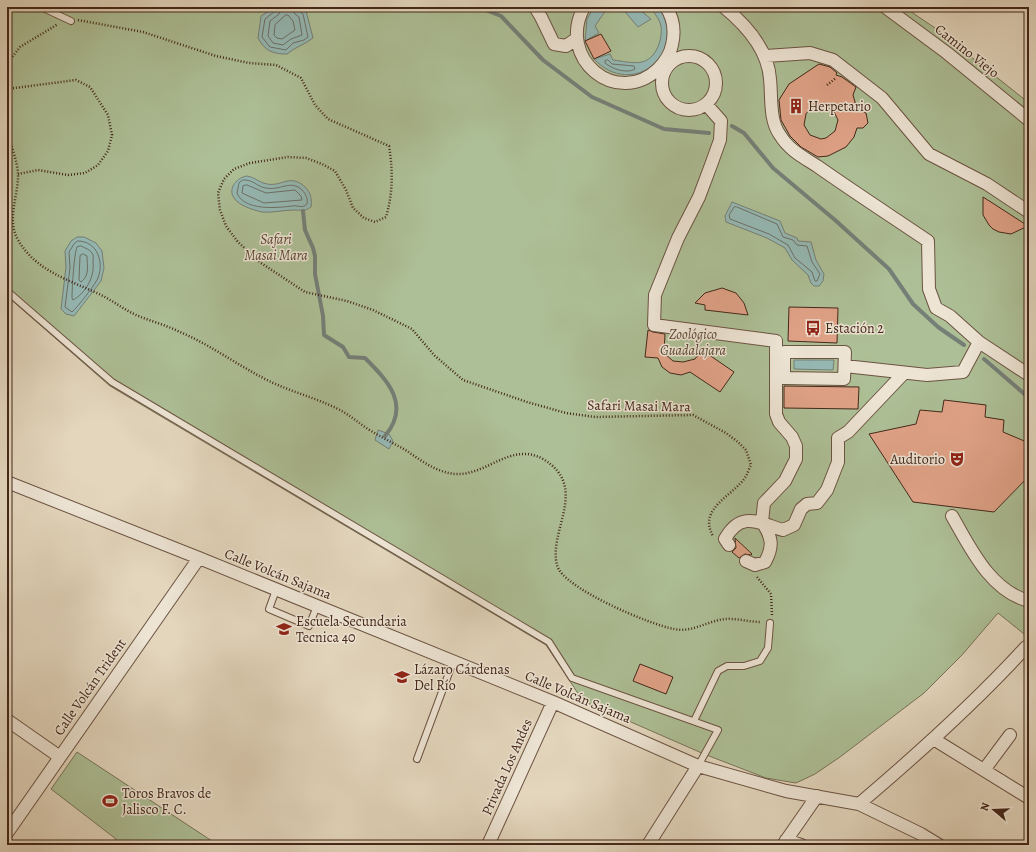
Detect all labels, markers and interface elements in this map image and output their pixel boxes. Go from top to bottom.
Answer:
street label: Camino Viejo [931,20,1003,82]
building icon: Herpetario [787,97,805,115]
place label: Herpetario [808,97,871,116]
park label: Safari Masai Mara [244,230,308,265]
bus stop icon: Estación 2 [804,319,822,337]
place label: Estación 2 [825,319,884,338]
park label: Zoológico Guadalajara [660,325,726,360]
street label: Safari Masai Mara [587,396,692,416]
place label: Auditorio [889,450,945,469]
theatre icon: Auditorio [948,450,966,468]
street label: Calle Volcán Sajama [222,544,335,604]
place label: Escuela Secundaria Tecnica 40 [296,612,407,647]
school or university icon: Escuela Secundaria Tecnica 40 [275,620,293,638]
street label: Calle Volcán Trident [49,634,131,739]
place label: Lázaro Cárdenas Del Río [414,660,510,695]
street label: Calle Volcán Sajama [522,666,634,728]
school or university icon: Lázaro Cárdenas Del Río [393,668,411,686]
street label: Privada Los Andes [477,716,537,818]
place label: Toros Bravos de Jalisco F. C. [122,784,211,819]
north arrow [974,790,1014,830]
sports icon: Toros Bravos de Jalisco F. C. [101,792,119,810]
text: N [977,801,993,813]

